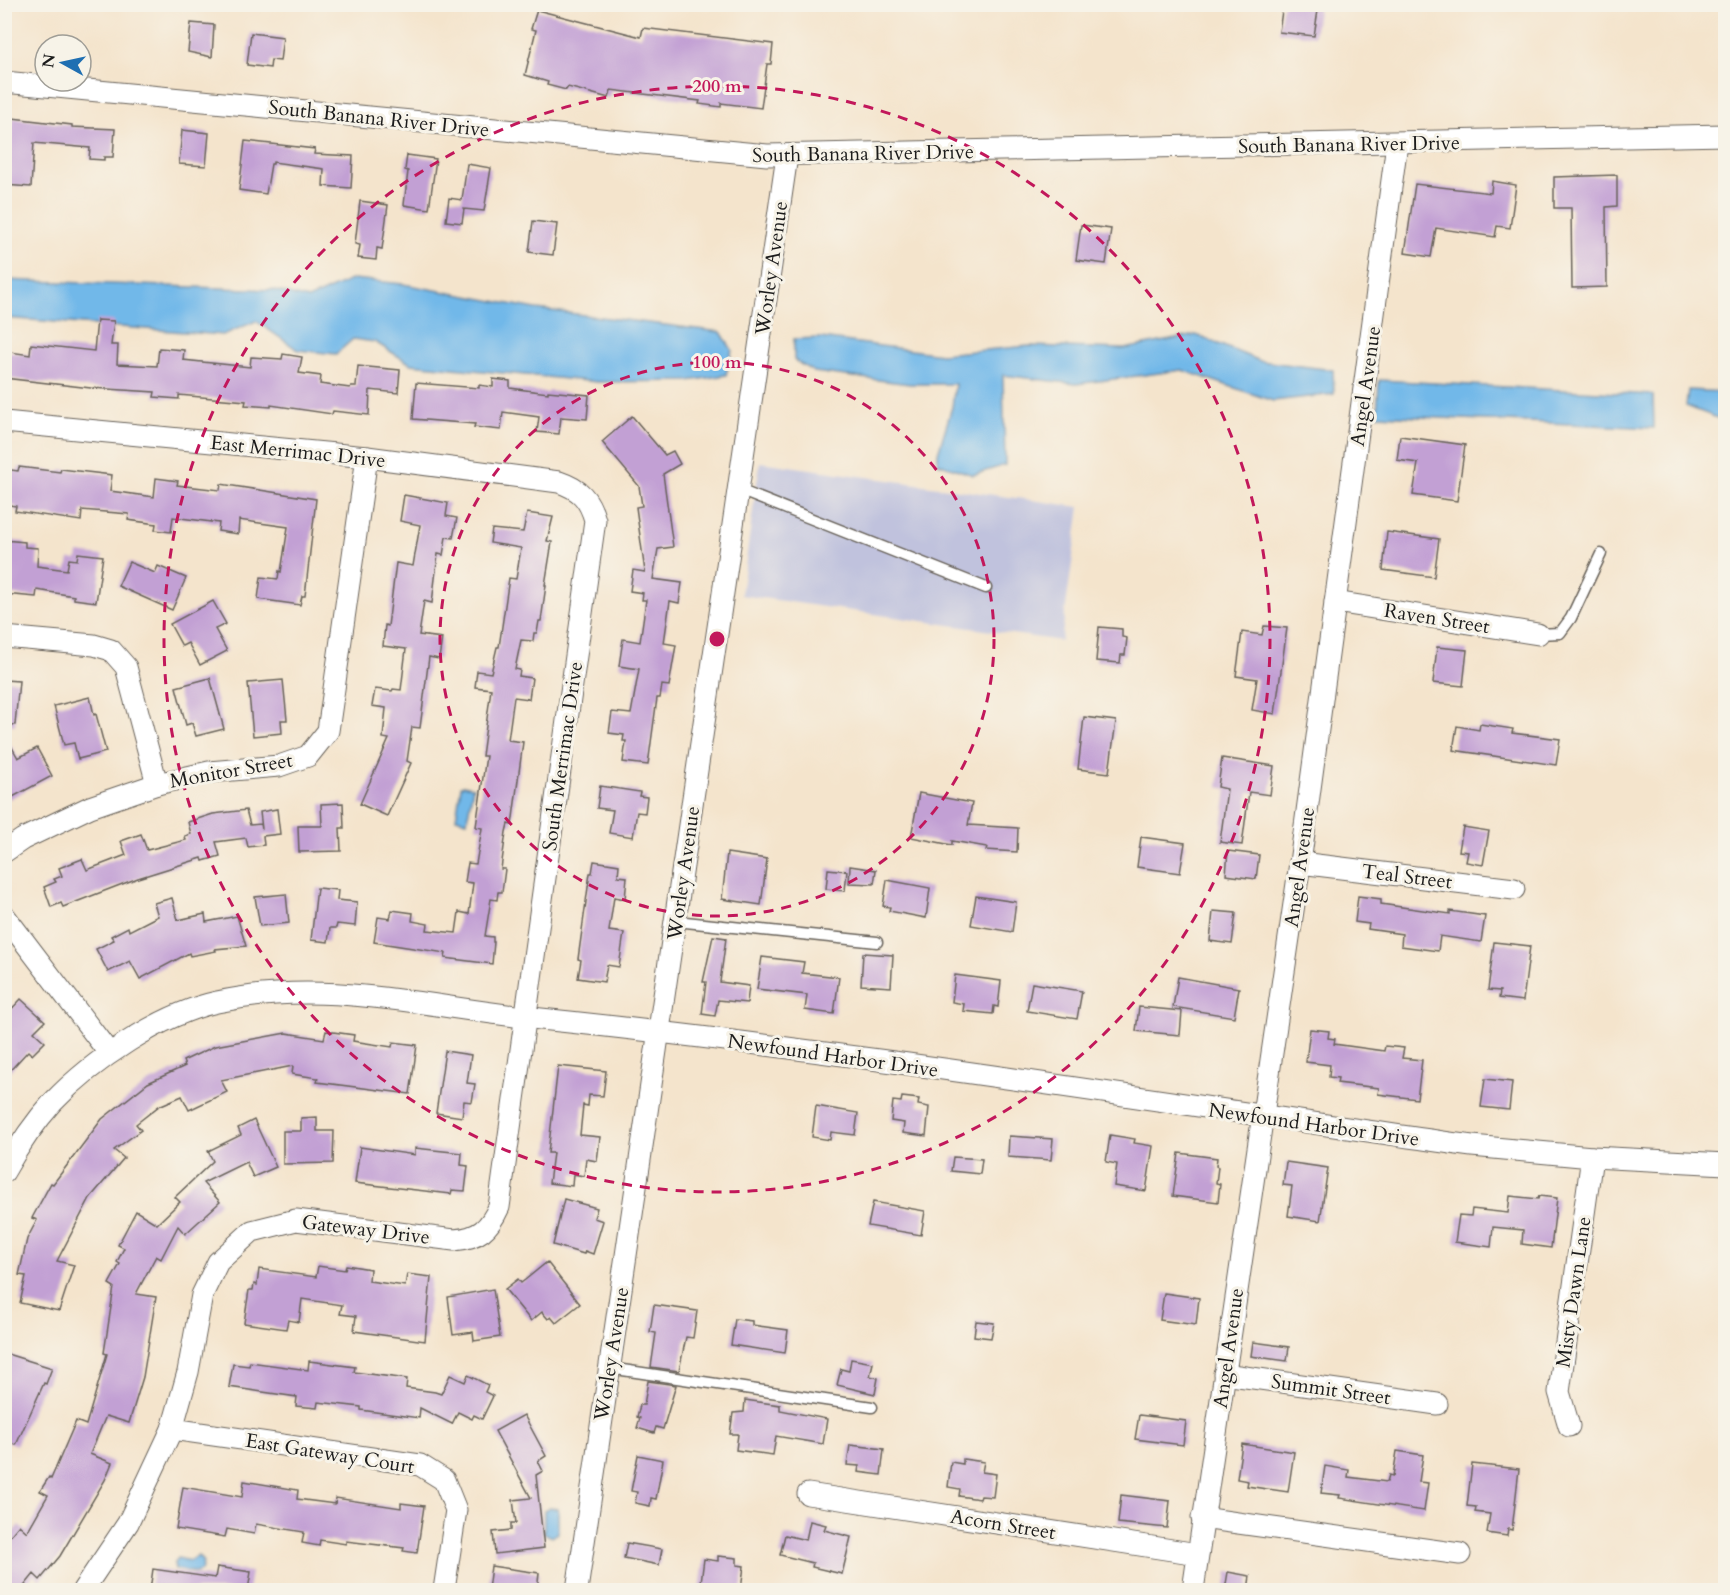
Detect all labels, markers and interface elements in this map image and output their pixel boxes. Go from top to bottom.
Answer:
north arrow [33,33,93,93]
text: N [37,53,61,69]
text: 200 m [692,74,742,99]
street label: South Banana River Drive [267,93,491,144]
street label: South Banana River Drive [1238,129,1460,160]
street label: South Banana River Drive [752,138,974,169]
street label: Worley Avenue [749,199,794,338]
street label: Angel Avenue [1344,324,1387,448]
text: 100 m [692,350,742,375]
street label: East Merrimac Drive [209,429,387,474]
street label: Raven Street [1382,597,1492,640]
centre of rings [707,629,727,649]
street label: South Merrimac Drive [536,660,589,853]
street label: Monitor Street [167,746,295,795]
street label: Worley Avenue [661,804,706,943]
street label: Angel Avenue [1278,805,1321,929]
street label: Teal Street [1360,858,1454,896]
street label: Newfound Harbor Drive [726,1027,940,1084]
street label: Newfound Harbor Drive [1207,1096,1421,1153]
street label: Gateway Drive [300,1208,432,1251]
street label: Misty Dawn Lane [1550,1215,1597,1369]
street label: Worley Avenue [587,1285,635,1424]
street label: Angel Avenue [1207,1286,1250,1410]
street label: Summit Street [1270,1368,1393,1411]
street label: East Gateway Court [244,1427,417,1480]
street label: Acorn Street [948,1503,1058,1546]

